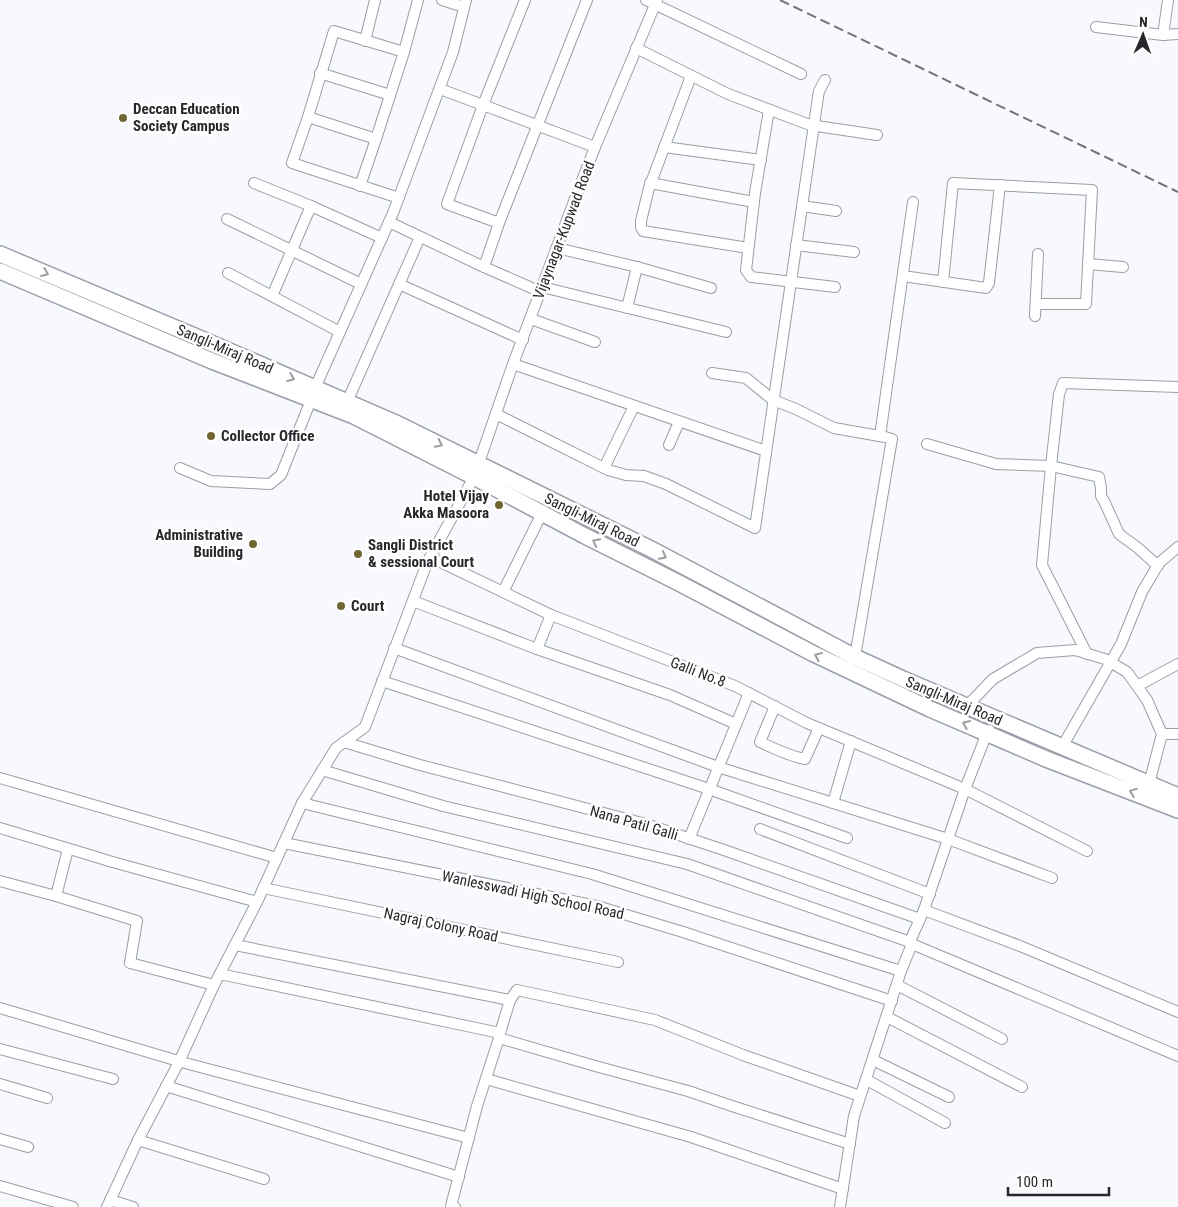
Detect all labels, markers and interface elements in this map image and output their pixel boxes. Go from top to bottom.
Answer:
north arrow [1118,10,1168,60]
text: N [1139,14,1148,30]
place label: Deccan Education Society Campus [133,100,240,135]
marker: Deccan Education Society Campus [117,112,129,124]
street label: Vijaynagar-Kupwad Road [529,158,599,302]
one-way arrow [40,267,49,277]
street label: Sangli-Miraj Road [174,321,276,377]
one-way arrow [286,371,295,382]
place label: Collector Office [221,427,314,445]
marker: Collector Office [205,430,217,442]
one-way arrow [434,438,443,448]
place label: Hotel Vijay Akka Masoora [403,487,489,522]
street label: Sangli-Miraj Road [542,489,642,551]
marker: Hotel Vijay Akka Masoora [493,499,505,511]
place label: Administrative Building [155,526,243,561]
place label: Sangli District & sessional Court [368,536,474,571]
marker: Administrative Building [247,538,259,550]
one-way arrow [593,538,602,548]
marker: Sangli District & sessional Court [352,548,364,560]
one-way arrow [658,550,667,560]
place label: Court [351,597,385,615]
marker: Court [335,600,347,612]
one-way arrow [814,652,823,663]
street label: Galli No.8 [668,653,728,691]
street label: Sangli-Miraj Road [903,673,1005,729]
one-way arrow [962,720,971,731]
one-way arrow [1129,788,1137,798]
street label: Nana Patil Galli [588,802,680,844]
street label: Wanlesswadi High School Road [440,867,626,923]
street label: Nagraj Colony Road [382,904,500,946]
scale bar [1008,1164,1109,1196]
text: 100 m [1016,1173,1053,1191]

